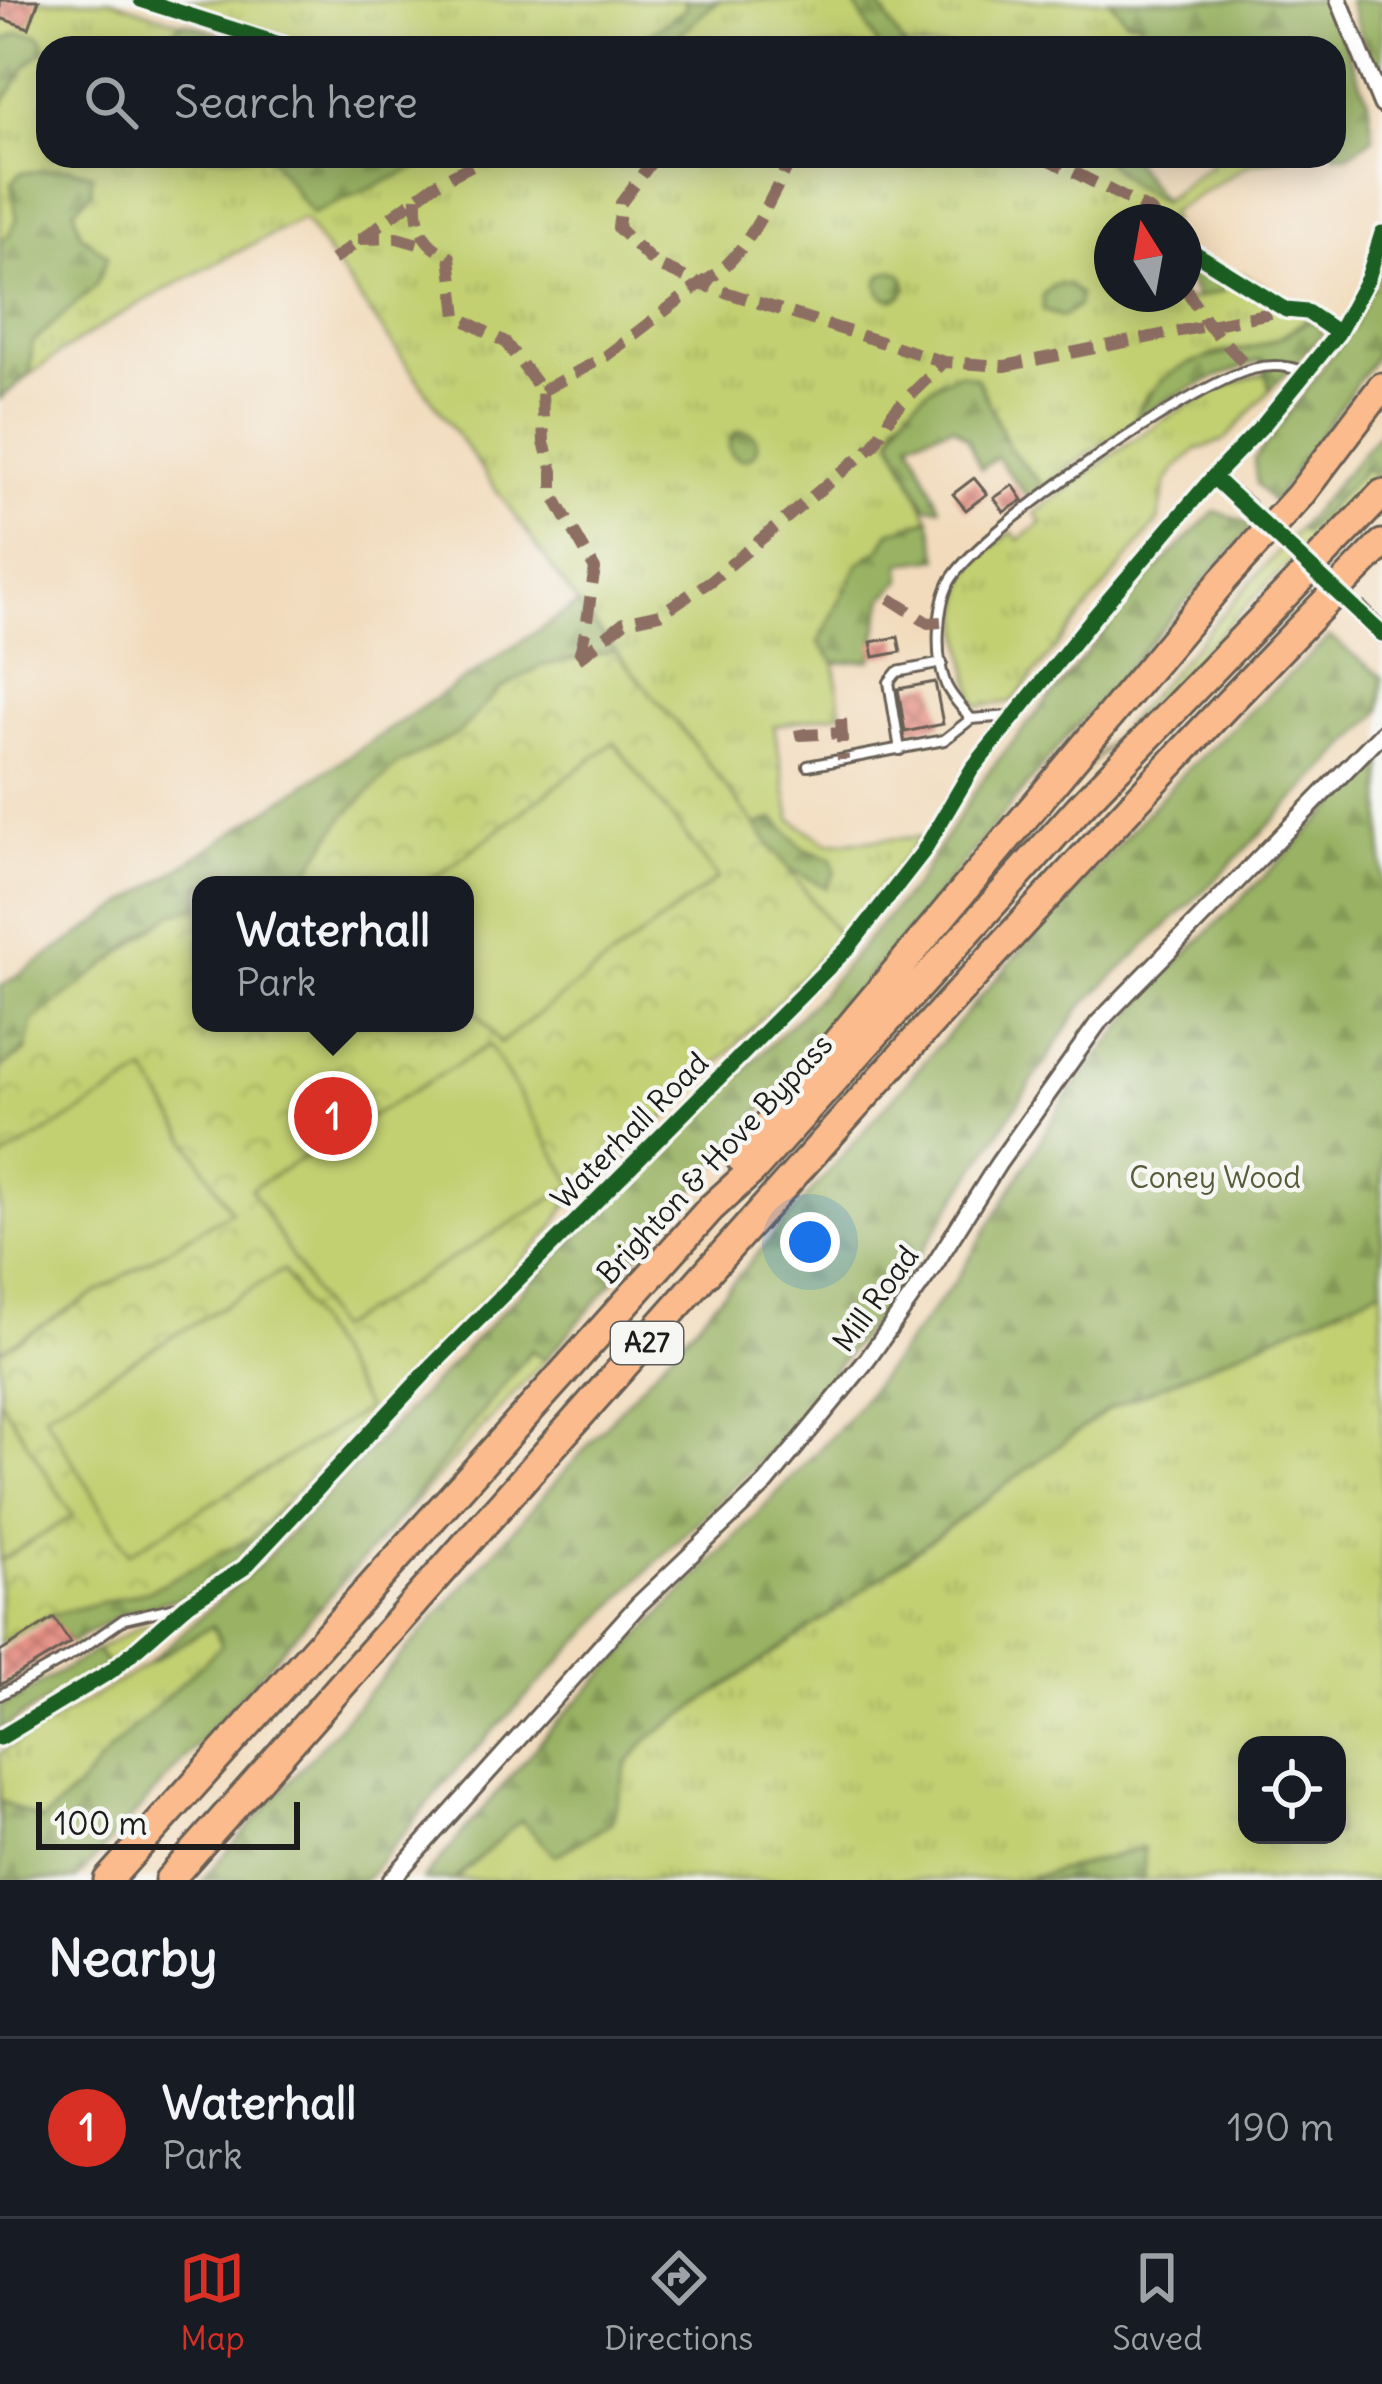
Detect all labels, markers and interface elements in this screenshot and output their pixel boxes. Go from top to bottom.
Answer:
search box [36,36,1346,168]
icon: search [78,69,144,135]
text: Search here [174,74,418,130]
north arrow [1094,204,1202,312]
popup [192,876,474,1032]
text: Waterhall [236,902,430,958]
text: Park [236,958,316,1007]
street label: Brighton & Hove Bypass [588,1025,840,1291]
street label: Waterhall Road [543,1044,716,1217]
pin: 1 [294,1071,372,1161]
park label: Coney Wood [1129,1158,1301,1196]
your location [780,1212,840,1272]
street label: Mill Road [824,1238,926,1359]
road number: A27 [611,1322,683,1364]
map controls [1238,1736,1346,1844]
button: locate [1238,1736,1346,1844]
scale bar [36,1796,300,1849]
text: 100 m [54,1802,147,1844]
text: Nearby [48,1926,217,1990]
text: Waterhall [162,2075,356,2131]
text: 1 [79,2103,95,2152]
text: 190 m [1227,2103,1334,2152]
text: Park [162,2131,243,2180]
tab: Map [179,2245,245,2359]
tab: Directions [604,2245,753,2359]
tab: Saved [1112,2245,1203,2359]

